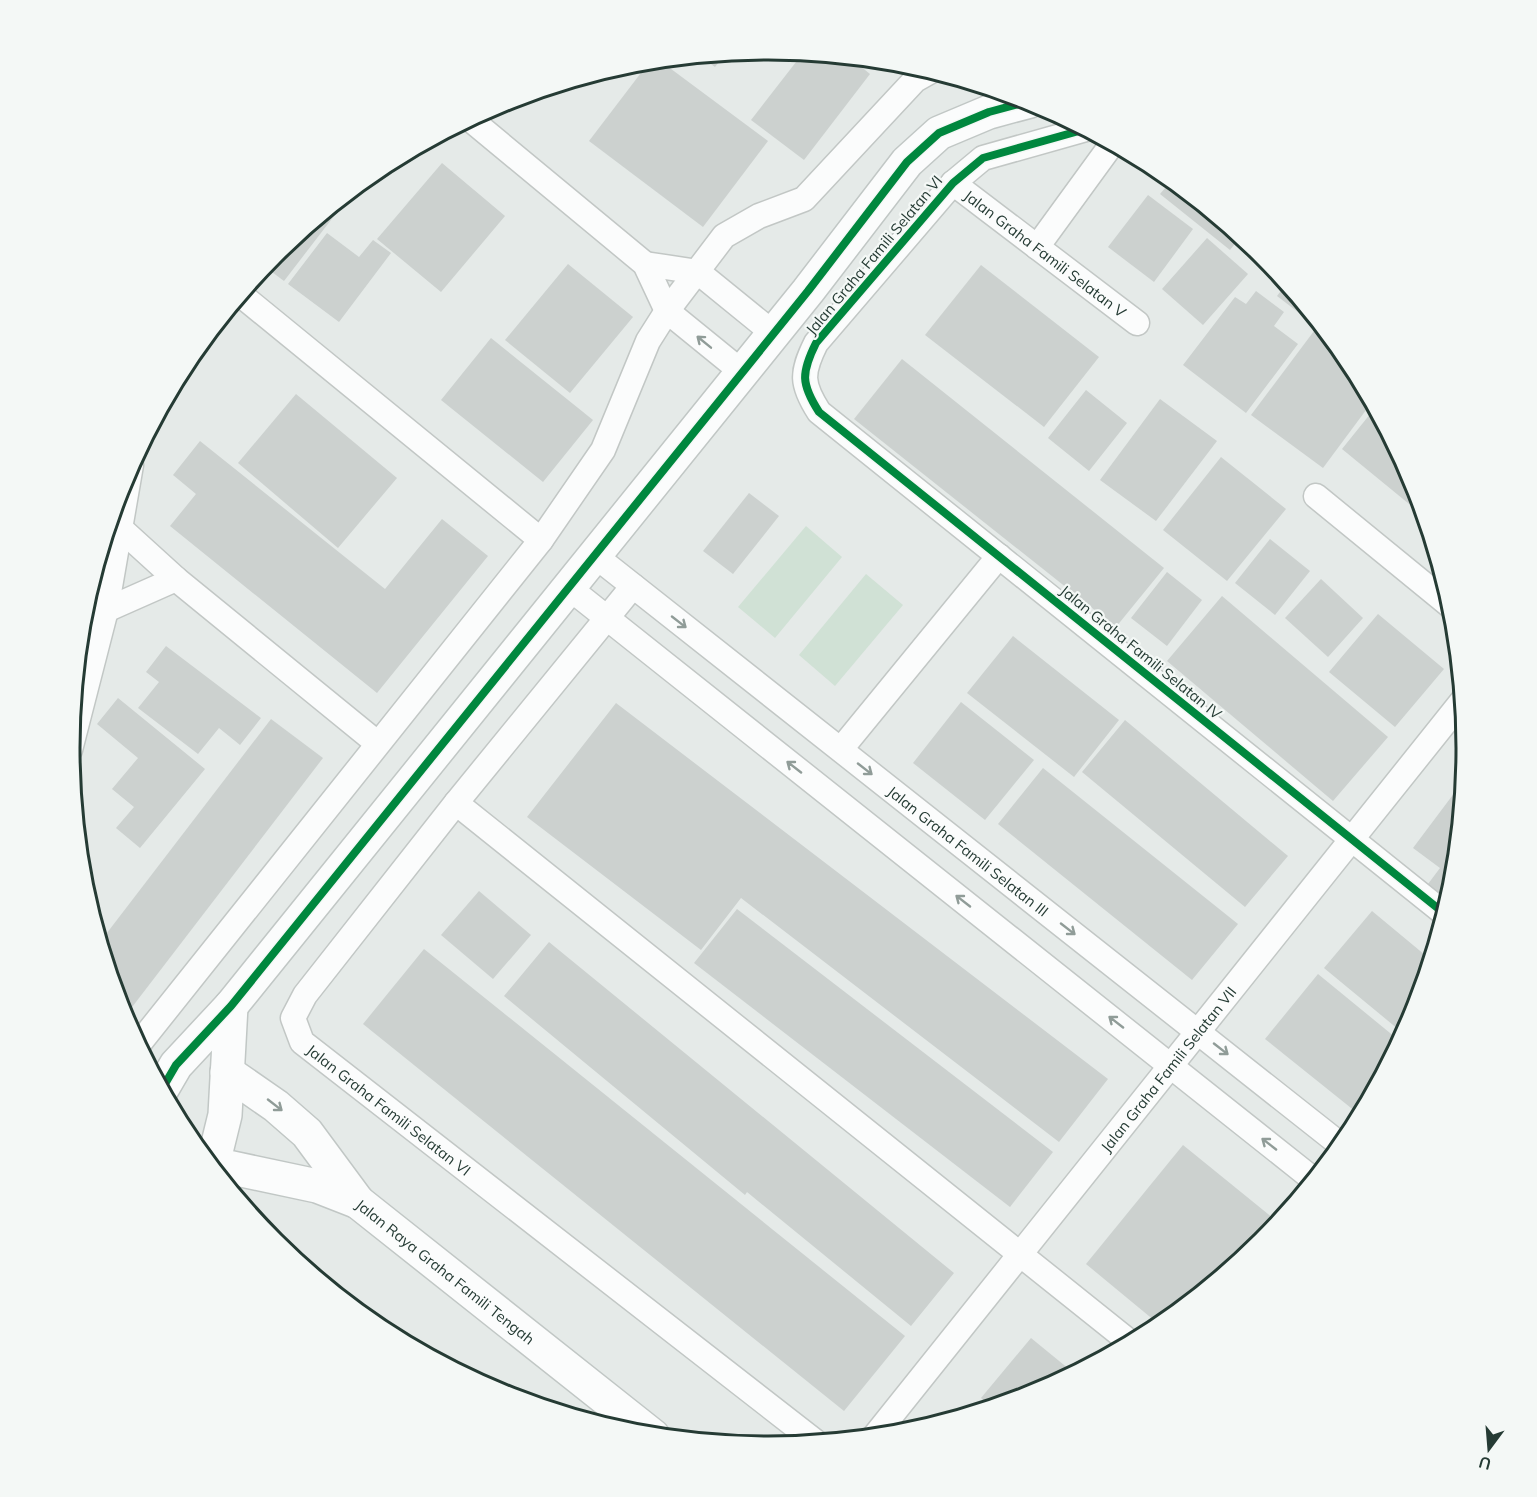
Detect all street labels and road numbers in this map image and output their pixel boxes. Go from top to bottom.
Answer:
street label: Jalan Graha Famili Selatan VI [802,171,946,339]
street label: Jalan Graha Famili Selatan V [960,185,1131,321]
street label: Jalan Graha Famili Selatan IV [1056,581,1226,723]
street label: Jalan Graha Famili Selatan III [884,781,1053,920]
street label: Jalan Graha Famili Selatan VII [1096,982,1240,1156]
street label: Jalan Graha Famili Selatan VI [303,1040,475,1179]
street label: Jalan Raya Graha Famili Tengah [352,1195,539,1348]

